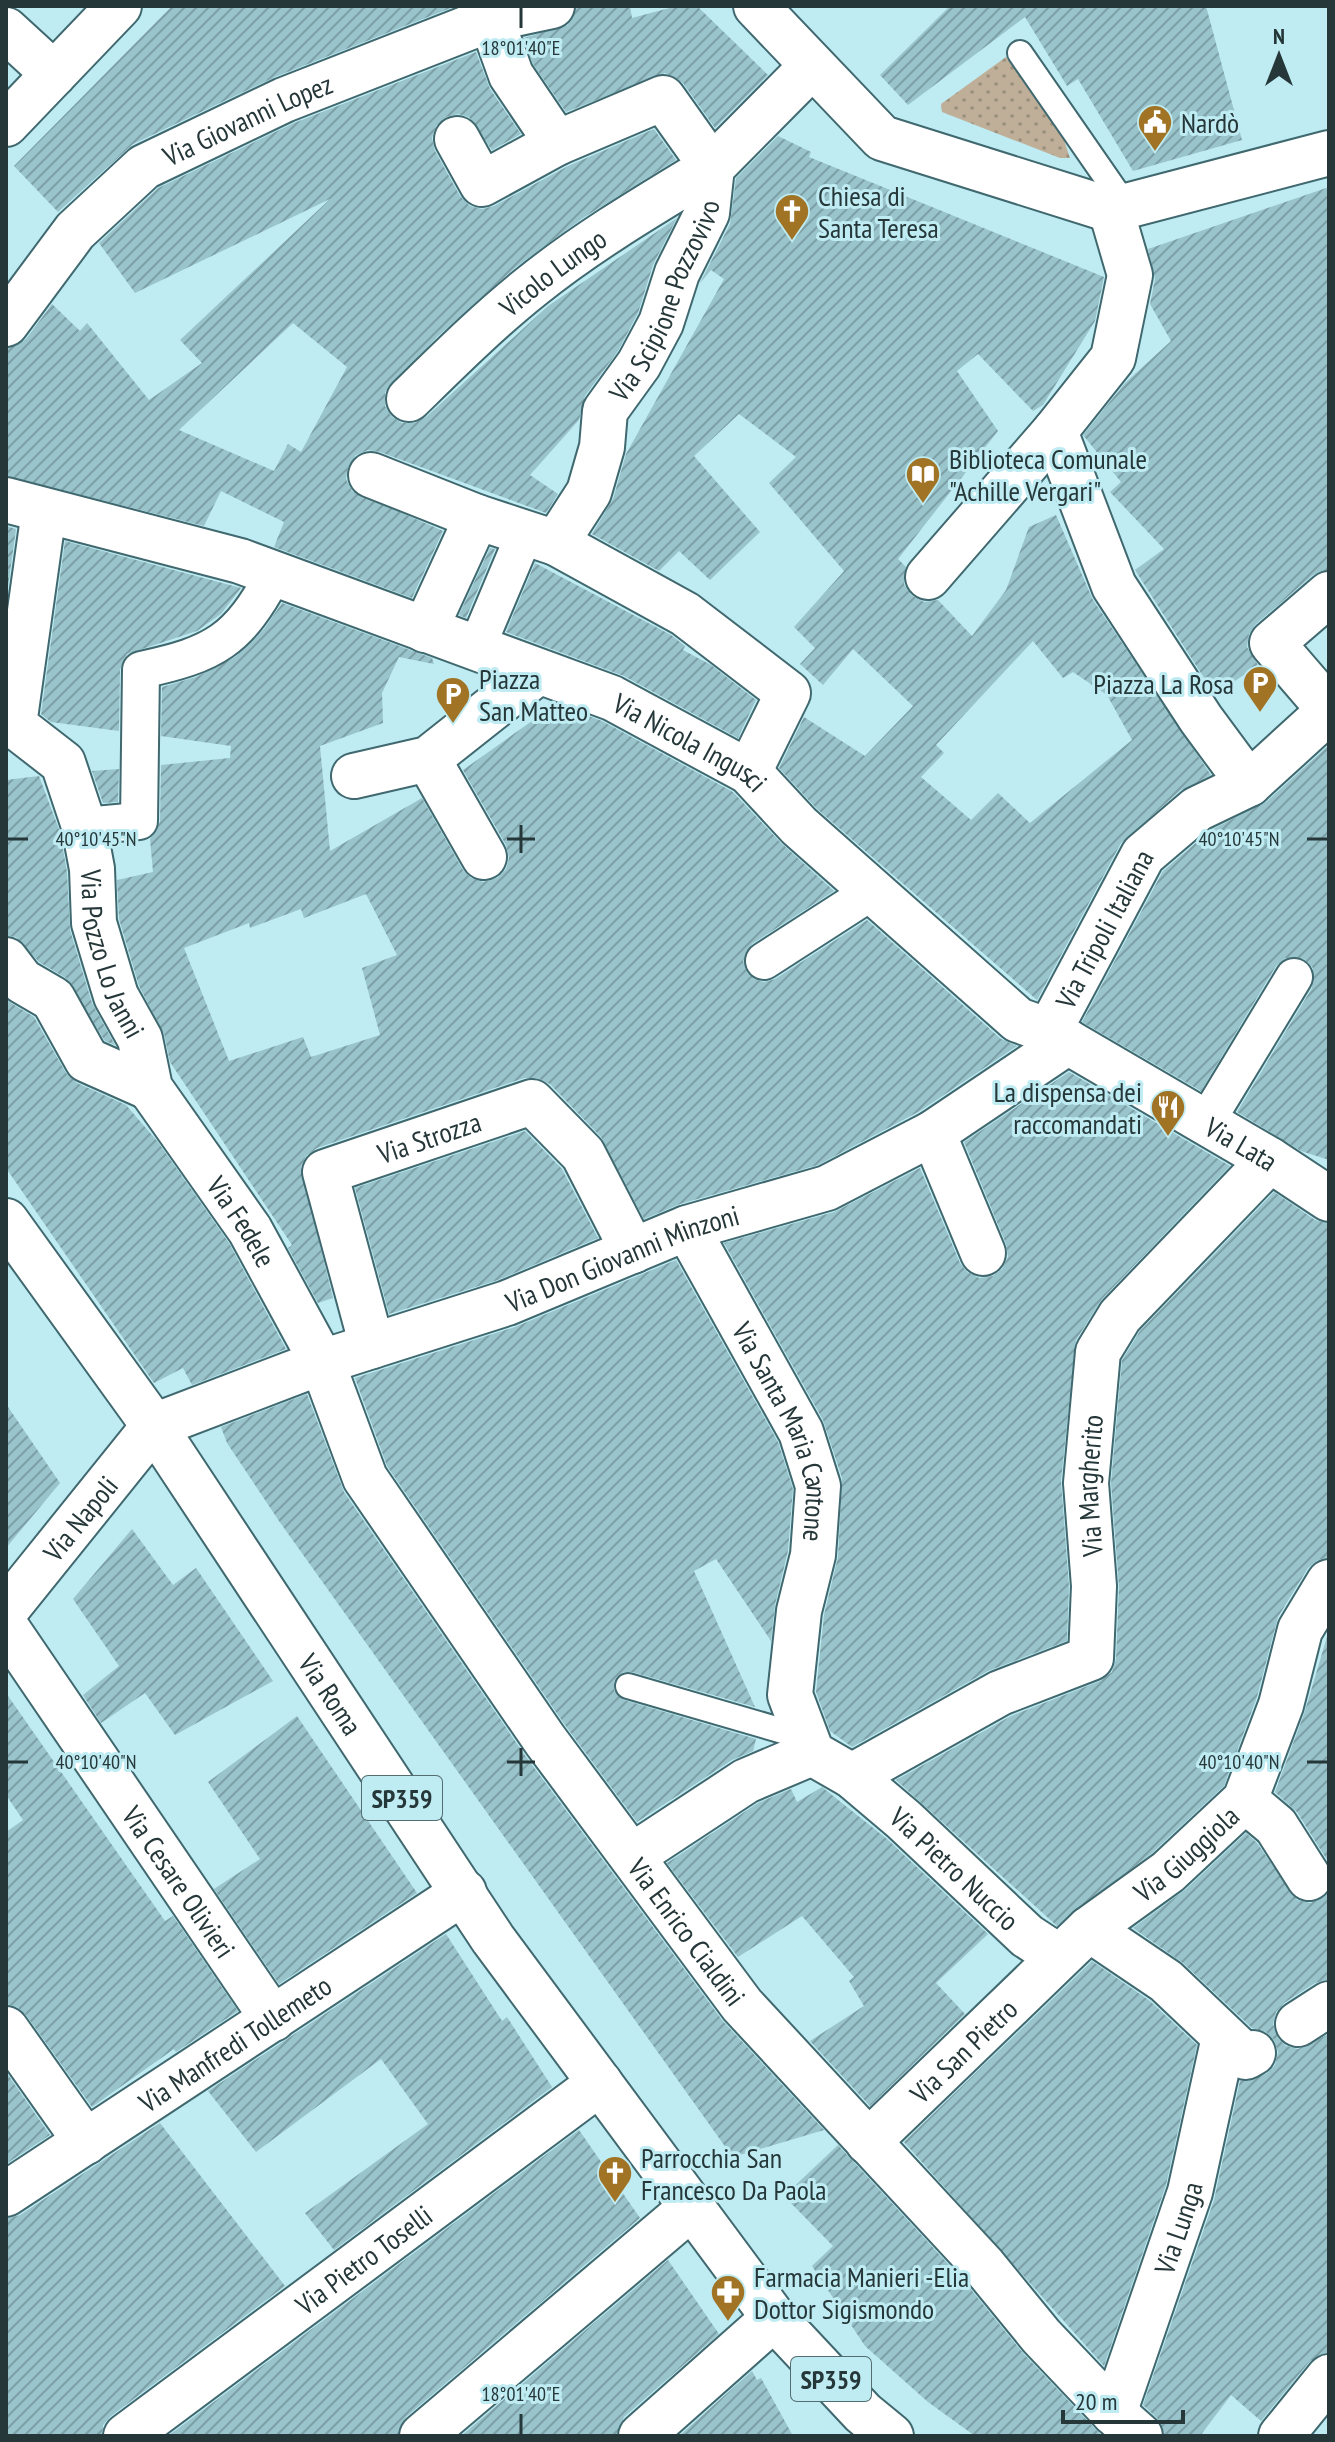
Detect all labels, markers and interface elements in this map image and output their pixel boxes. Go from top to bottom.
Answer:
north arrow [1239,16,1319,96]
text: N [1273,22,1285,50]
text: 18°01'40"E [482,35,560,61]
street label: Via Giovanni Lopez [156,64,338,174]
public building icon: Nardò [1136,103,1174,153]
place label: Nardò [1181,104,1239,141]
place label: Chiesa di Santa Teresa [818,177,939,246]
church icon: Chiesa di Santa Teresa [773,192,811,242]
street label: Via Scipione Pozzovivo [599,199,727,409]
street label: Vicolo Lungo [490,219,613,325]
place label: Biblioteca Comunale "Achille Vergari" [949,440,1147,509]
library icon: Biblioteca Comunale "Achille Vergari" [904,455,942,505]
place label: Piazza San Matteo [479,660,588,729]
parking icon: Piazza La Rosa [1241,664,1279,714]
place label: Piazza La Rosa [1093,665,1234,702]
parking icon: Piazza San Matteo [434,675,472,725]
street label: Via Nicola Ingusci [606,683,776,799]
text: 40°10'45"N [56,826,136,852]
text: 40°10'45"N [1199,826,1279,852]
street label: Via Tripoli Italiana [1046,843,1161,1015]
street label: Via Pozzo Lo Janni [73,868,154,1044]
place label: La dispensa dei raccomandati [994,1073,1142,1142]
restaurant icon: La dispensa dei raccomandati [1149,1088,1187,1138]
street label: Via Strozza [372,1102,485,1172]
street label: Via Lata [1198,1107,1285,1179]
street label: Via Fedele [199,1168,285,1273]
street label: Via Don Giovanni Minzoni [499,1196,743,1320]
street label: Via Santa Maria Cantone [724,1314,836,1543]
street label: Via Margherito [1068,1413,1111,1559]
street label: Via Napoli [34,1468,126,1569]
street label: Via Roma [290,1645,371,1742]
text: 40°10'40"N [56,1749,136,1775]
text: 40°10'40"N [1199,1749,1279,1775]
road number: SP359 [362,1776,442,1820]
street label: Via Pietro Nuccio [882,1797,1028,1938]
street label: Via Giuggiola [1125,1797,1246,1910]
street label: Via Cesare Olivieri [114,1798,244,1965]
street label: Via Enrico Cialdini [620,1849,754,2013]
street label: Via Manfredi Tollemeto [131,1966,338,2121]
street label: Via San Pietro [901,1990,1025,2111]
place label: Parrocchia San Francesco Da Paola [641,2139,827,2208]
church icon: Parrocchia San Francesco Da Paola [596,2154,634,2204]
street label: Via Lunga [1144,2178,1210,2280]
street label: Via Pietro Toselli [287,2196,439,2323]
place label: Farmacia Manieri -Elia Dottor Sigismondo [754,2258,969,2327]
pharmacy icon: Farmacia Manieri -Elia Dottor Sigismondo [709,2273,747,2323]
road number: SP359 [791,2357,871,2401]
scale bar [1063,2374,1183,2424]
text: 18°01'40"E [482,2381,560,2407]
text: 20 m [1075,2386,1117,2417]

